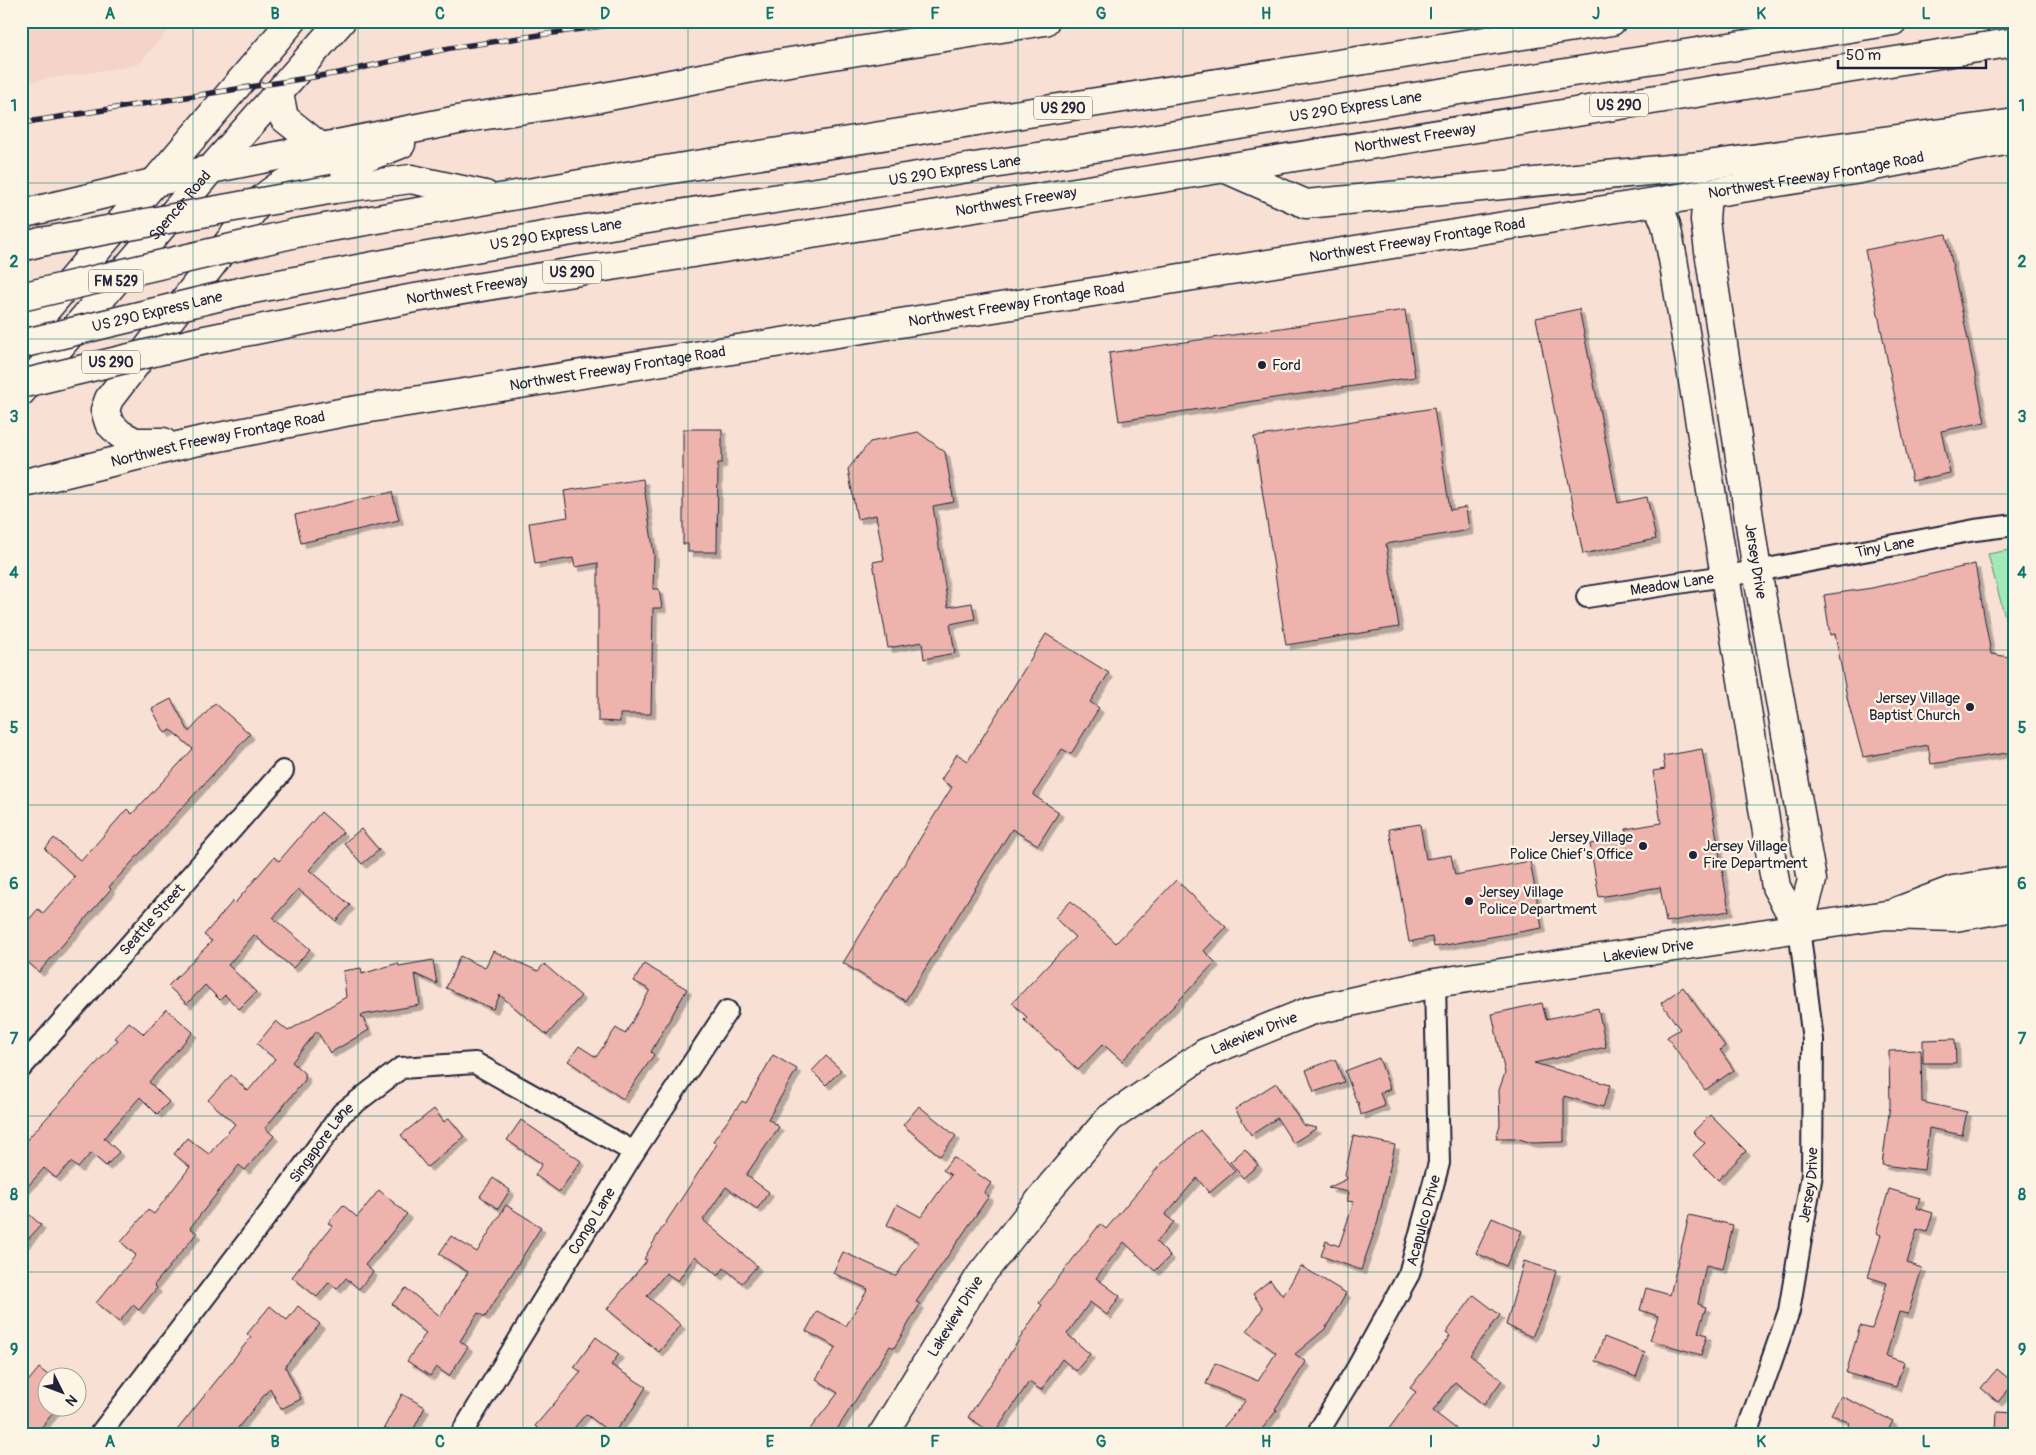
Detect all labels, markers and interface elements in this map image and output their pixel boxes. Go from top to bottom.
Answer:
text: A [105,4,116,24]
text: B [270,4,280,24]
text: C [435,4,445,24]
text: D [600,4,610,24]
text: E [766,4,775,24]
text: F [930,4,940,24]
text: G [1096,4,1107,24]
text: H [1261,4,1271,24]
text: I [1429,4,1433,24]
text: J [1592,4,1600,24]
text: K [1756,4,1766,24]
text: L [1921,4,1931,24]
scale bar [1838,38,1986,70]
text: 50 m [1846,46,1881,65]
street label: US 290 Express Lane [1288,87,1424,127]
road number: US 290 [1590,94,1648,116]
text: 1 [11,96,17,116]
road number: US 290 [1034,96,1092,120]
text: 1 [2019,96,2025,116]
street label: Northwest Freeway [1353,119,1478,157]
street label: Northwest Freeway Frontage Road [1707,148,1926,203]
street label: US 290 Express Lane [888,151,1023,191]
street label: Spencer Road [145,167,215,245]
street label: Northwest Freeway [954,183,1079,221]
street label: US 290 Express Lane [489,214,624,255]
street label: Northwest Freeway Frontage Road [1308,214,1527,267]
text: 2 [10,252,19,272]
text: 2 [2018,252,2027,272]
road number: US 290 [543,260,601,284]
road number: FM 529 [88,270,144,292]
street label: Northwest Freeway [405,270,530,309]
street label: Northwest Freeway Frontage Road [907,278,1126,332]
street label: US 290 Express Lane [90,287,225,337]
street label: Northwest Freeway Frontage Road [508,342,727,395]
road number: US 290 [82,351,140,374]
place label: Ford [1272,356,1301,375]
marker: Ford [1256,359,1268,371]
text: 3 [10,407,19,427]
street label: Northwest Freeway Frontage Road [109,407,327,472]
text: 3 [2018,407,2027,427]
street label: Jersey Drive [1740,522,1771,601]
street label: Tiny Lane [1854,533,1917,562]
text: 4 [9,563,19,583]
text: 4 [2017,563,2027,583]
street label: Meadow Lane [1629,569,1716,600]
place label: Jersey Village Baptist Church [1869,689,1961,725]
marker: Jersey Village Baptist Church [1964,701,1976,713]
text: 5 [10,718,19,738]
text: 5 [2018,718,2027,738]
place label: Jersey Village Police Chief's Office [1510,828,1634,864]
place label: Jersey Village Fire Department [1703,837,1808,873]
marker: Jersey Village Police Chief's Office [1637,840,1649,852]
marker: Jersey Village Fire Department [1687,849,1699,861]
text: 6 [9,874,19,894]
text: 6 [2017,874,2027,894]
street label: Seattle Street [116,879,190,960]
place label: Jersey Village Police Department [1479,883,1598,919]
marker: Jersey Village Police Department [1463,895,1475,907]
street label: Lakeview Drive [1602,935,1696,968]
street label: Lakeview Drive [1208,1008,1301,1060]
text: 7 [10,1029,19,1049]
text: 7 [2018,1029,2027,1049]
street label: Singapore Lane [285,1098,358,1187]
street label: Jersey Drive [1795,1147,1823,1224]
street label: Acapulco Drive [1403,1172,1445,1268]
street label: Congo Lane [564,1184,620,1258]
text: 8 [10,1185,18,1205]
text: 8 [2018,1185,2026,1205]
street label: Lakeview Drive [924,1272,988,1361]
text: 9 [10,1340,18,1360]
text: 9 [2018,1340,2026,1360]
north arrow [38,1368,88,1418]
text: N [62,1391,81,1410]
text: A [105,1432,116,1452]
text: B [270,1432,280,1452]
text: C [435,1432,445,1452]
text: D [600,1432,610,1452]
text: E [766,1432,775,1452]
text: F [930,1432,940,1452]
text: G [1096,1432,1107,1452]
text: H [1261,1432,1271,1452]
text: I [1429,1432,1433,1452]
text: J [1592,1432,1600,1452]
text: K [1756,1432,1766,1452]
text: L [1921,1432,1931,1452]

